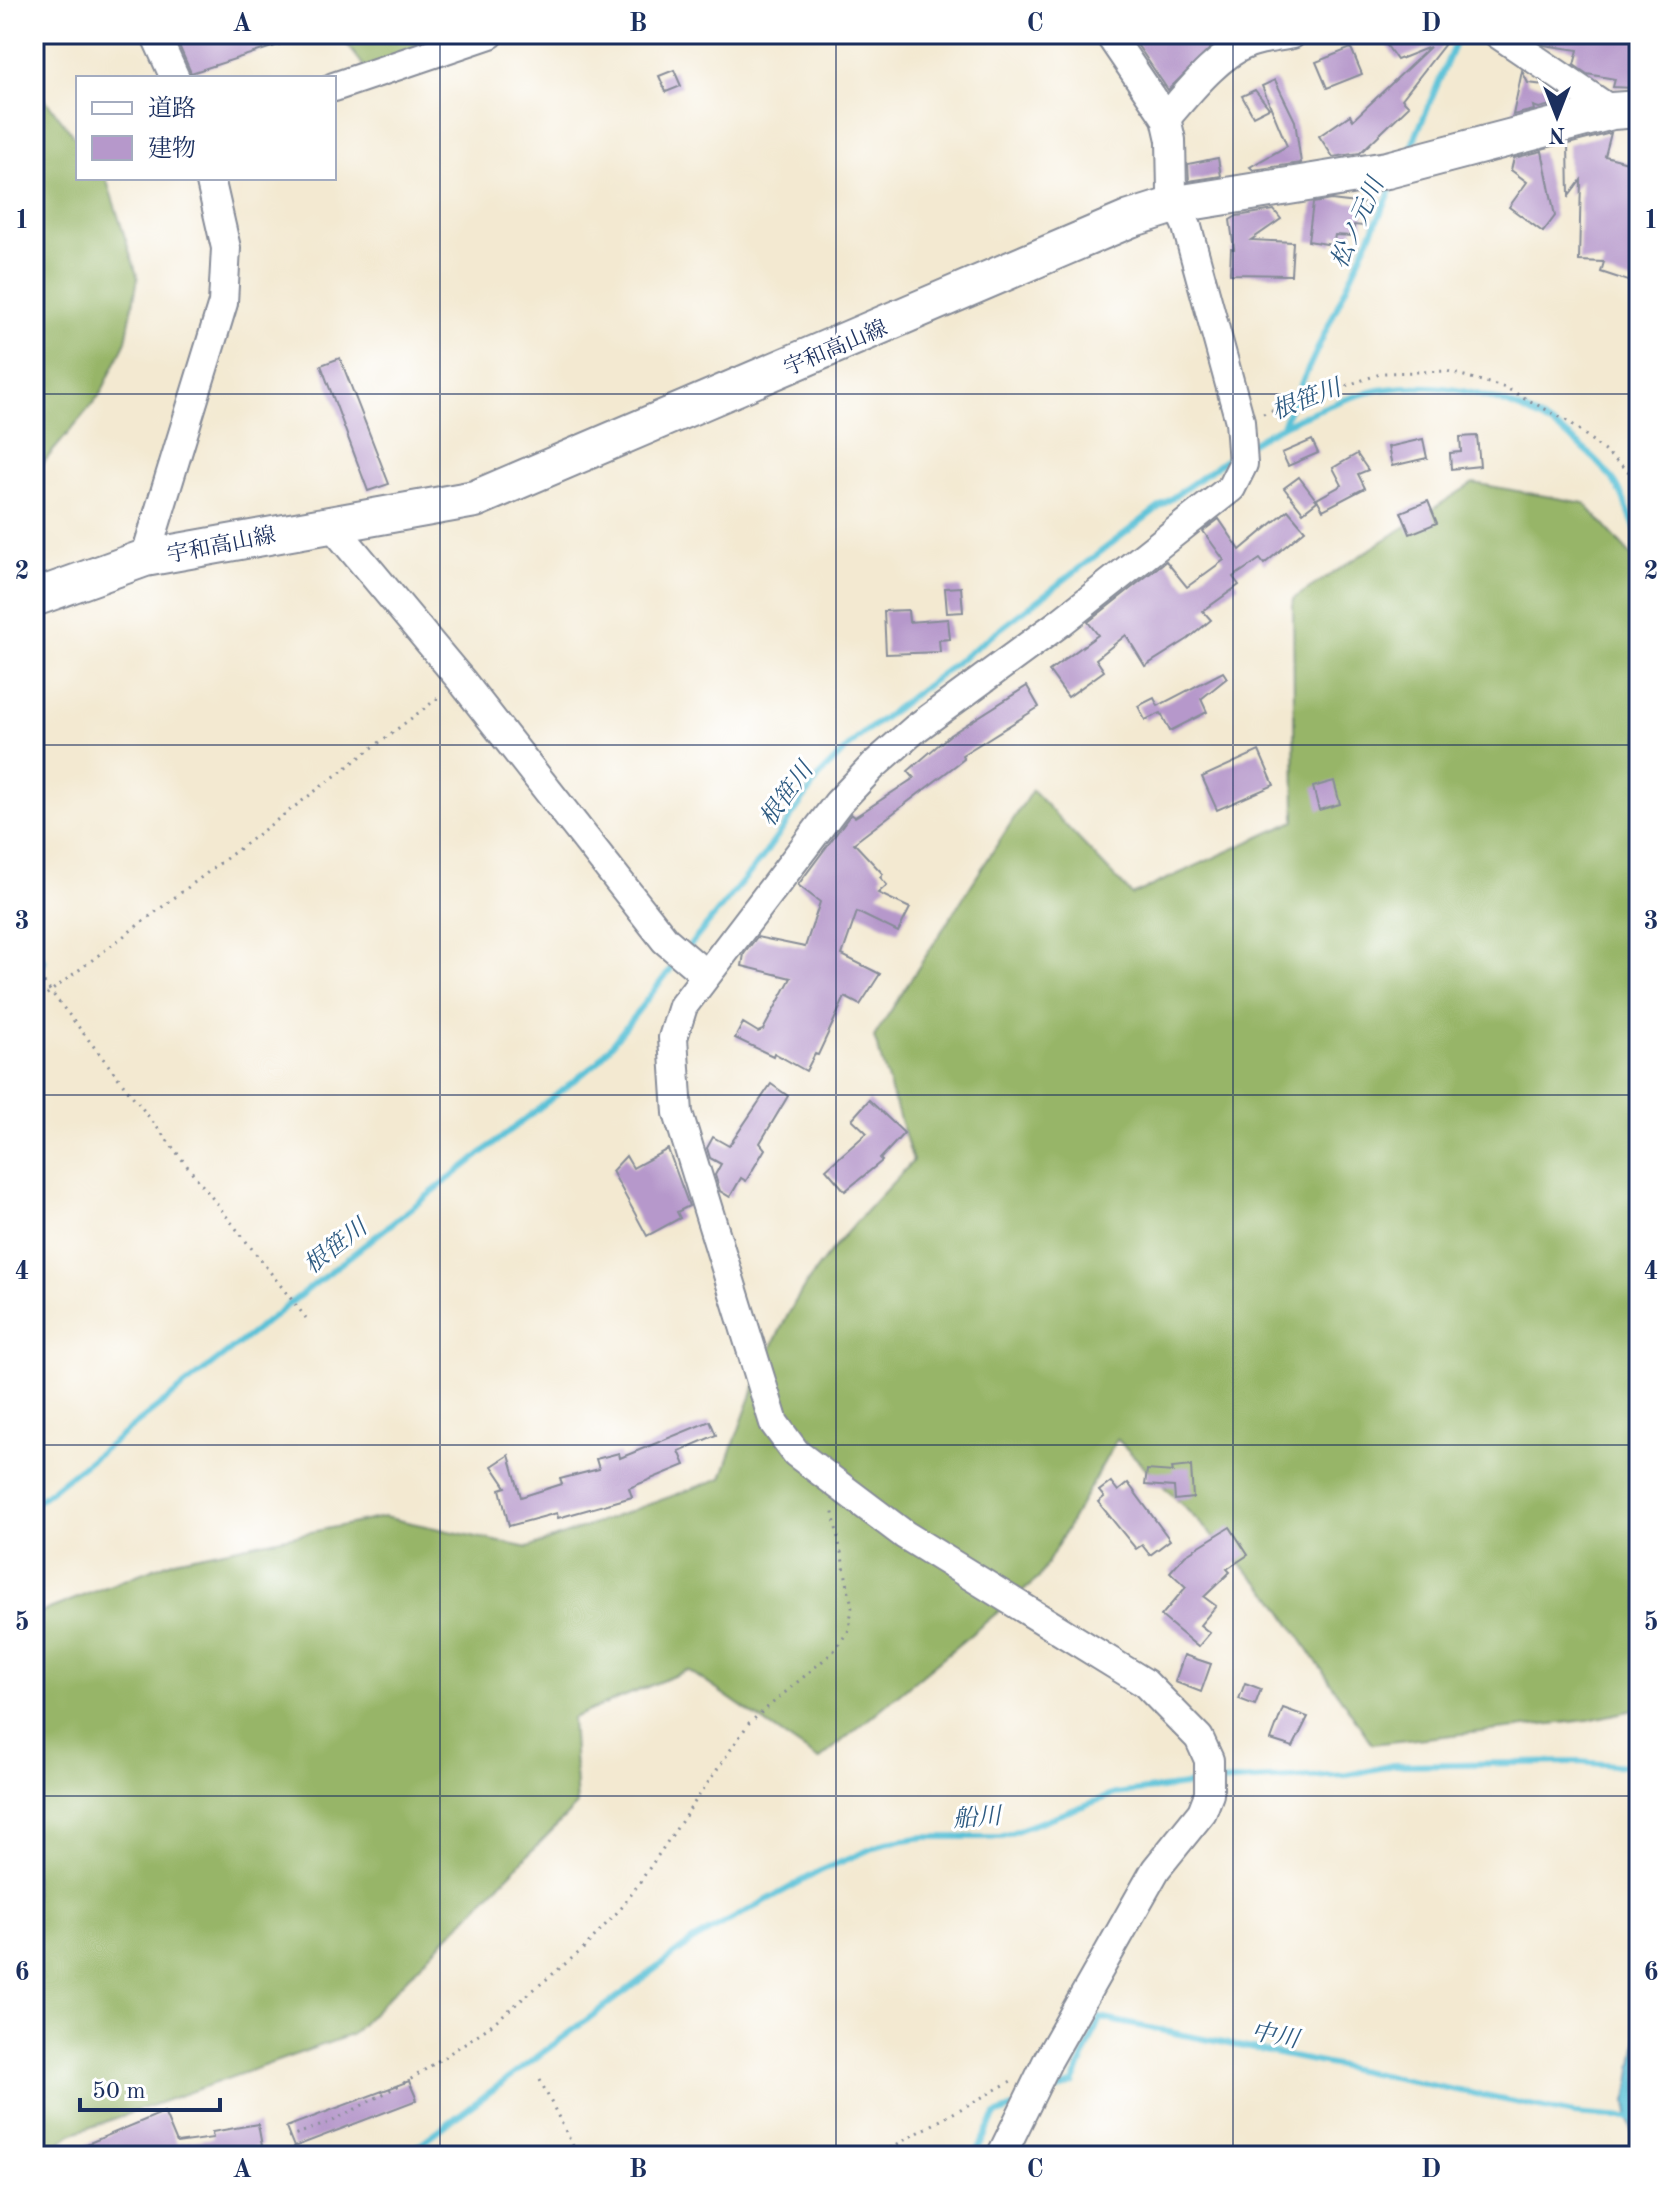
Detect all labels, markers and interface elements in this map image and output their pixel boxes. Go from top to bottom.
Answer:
text: A [232,11,252,37]
text: B [629,11,647,37]
text: C [1026,11,1044,37]
text: D [1421,11,1441,37]
legend [76,76,336,180]
north arrow [1517,76,1597,156]
text: 道路 [148,95,196,122]
text: N [1548,123,1565,145]
text: 建物 [148,135,196,162]
water label: 松ノ元川 [1326,171,1391,273]
text: 1 [14,208,30,234]
text: 1 [1643,208,1659,234]
street label: 宇和高山線 [780,315,891,380]
water label: 根笹川 [1268,373,1347,425]
street label: 宇和高山線 [165,523,277,567]
text: 2 [14,559,30,585]
text: 2 [1643,559,1659,585]
water label: 根笹川 [754,755,820,831]
text: 3 [14,909,30,935]
text: 3 [1643,909,1659,935]
water label: 根笹川 [299,1212,374,1279]
text: 4 [14,1259,30,1285]
text: 4 [1643,1259,1659,1285]
text: 5 [14,1610,30,1636]
text: 5 [1643,1610,1659,1636]
water label: 船川 [952,1802,1005,1833]
text: 6 [14,1960,30,1986]
text: 6 [1643,1960,1659,1986]
water label: 中川 [1249,2018,1304,2054]
scale bar [80,2062,220,2112]
text: 50 m [92,2080,146,2104]
text: A [232,2157,252,2183]
text: B [629,2157,647,2183]
text: C [1026,2157,1044,2183]
text: D [1421,2157,1441,2183]

